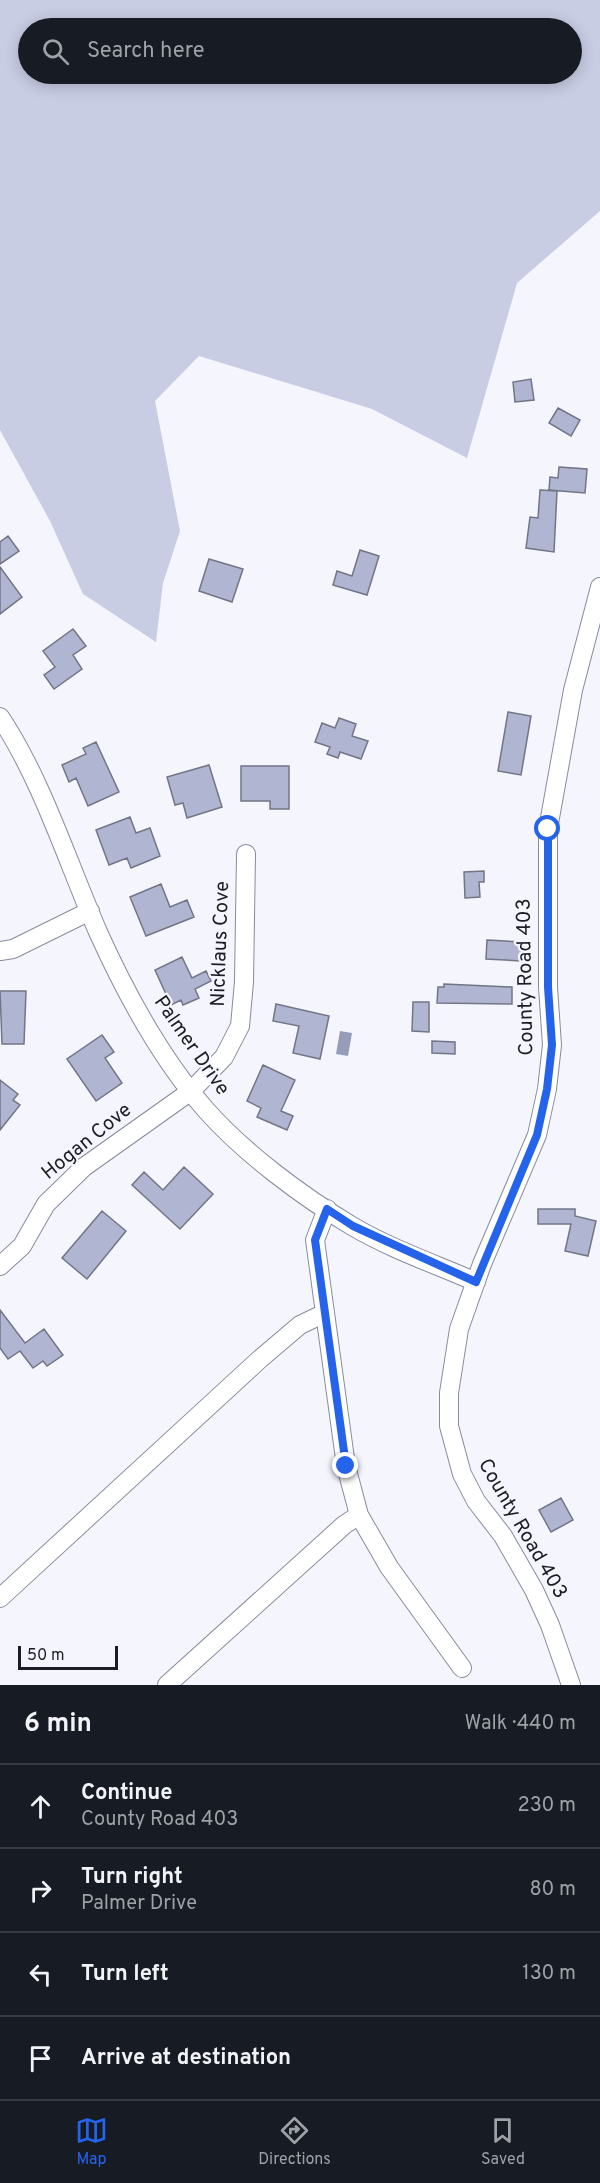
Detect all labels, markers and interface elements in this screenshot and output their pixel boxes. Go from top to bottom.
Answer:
search box [18,18,582,84]
icon: search [39,35,72,68]
text: Search here [87,38,205,65]
route start [534,815,560,841]
street label: Nicklaus Cove [206,881,236,1007]
street label: County Road 403 [512,898,540,1056]
street label: Palmer Drive [147,991,235,1101]
street label: Hogan Cove [37,1098,137,1186]
route end [332,1452,358,1478]
street label: County Road 403 [471,1454,573,1604]
scale bar [18,1643,118,1670]
text: 50 m [27,1646,65,1666]
text: 6 min [24,1708,92,1741]
text: Walk · 440 m [465,1711,576,1737]
text: Continue [81,1780,172,1807]
icon: ahead [24,1790,57,1823]
text: 230 m [517,1793,576,1819]
text: County Road 403 [81,1807,238,1833]
text: Turn right [81,1864,183,1891]
icon: right [24,1874,57,1907]
text: 80 m [530,1877,576,1903]
text: Palmer Drive [81,1891,197,1917]
icon: left [24,1958,57,1991]
text: Turn left [81,1961,169,1988]
text: 130 m [522,1961,576,1987]
icon: arrive [24,2042,57,2075]
text: Arrive at destination [81,2045,291,2072]
tab: Map [75,2114,108,2170]
tab: Directions [258,2114,331,2170]
tab: Saved [481,2114,525,2170]

